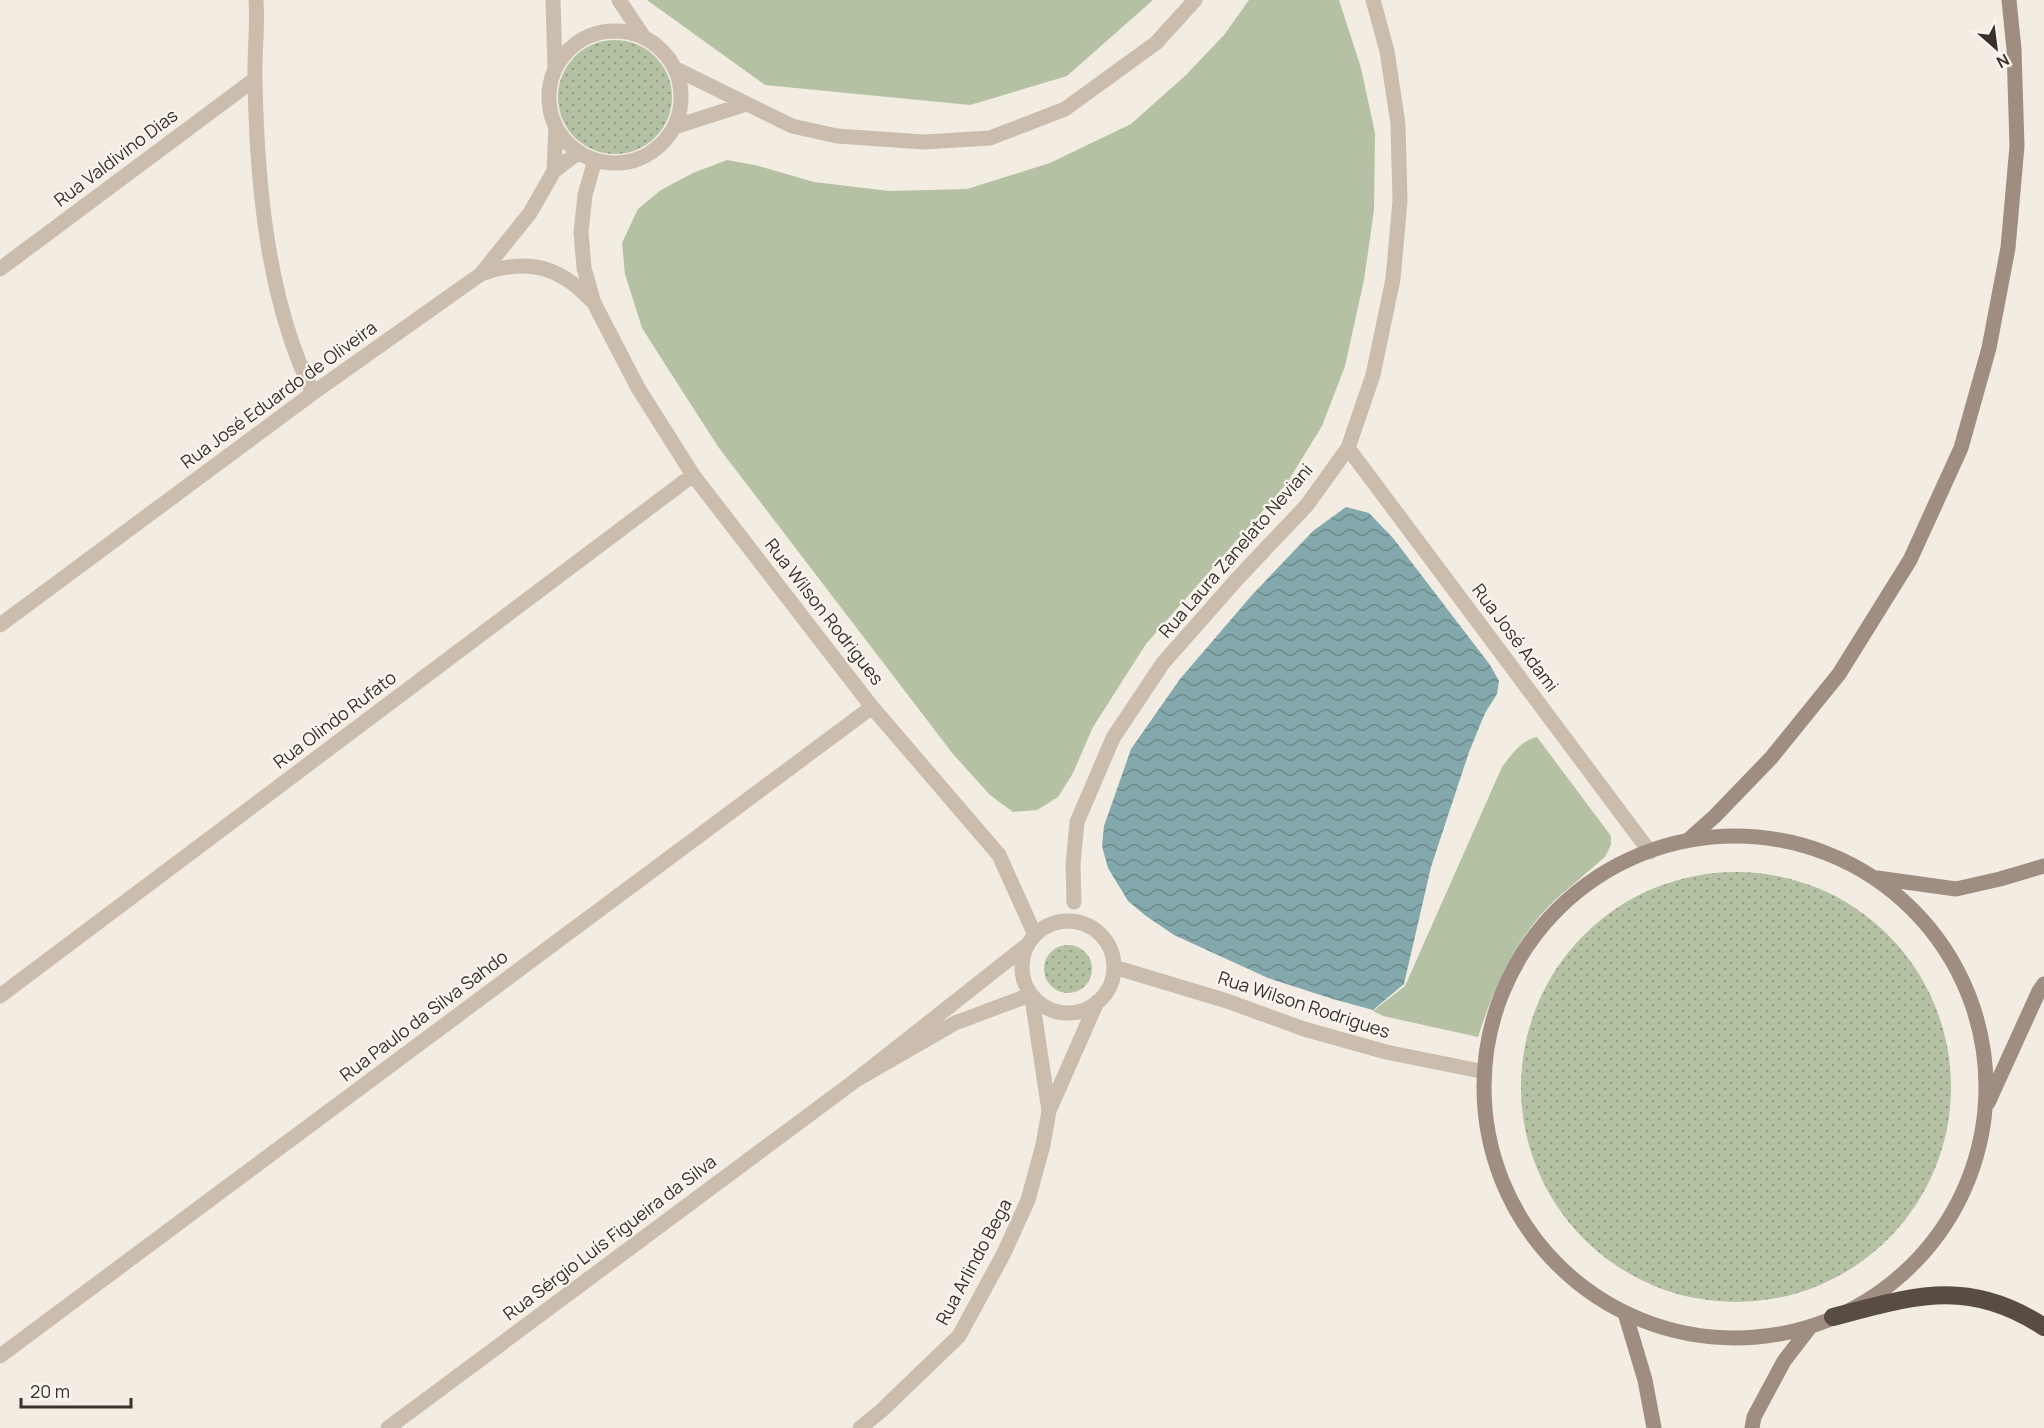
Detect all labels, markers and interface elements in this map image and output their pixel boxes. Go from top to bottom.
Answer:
north arrow [1966,18,2026,78]
text: N [1993,49,2013,74]
street label: Rua Valdivino Dias [49,103,182,212]
street label: Rua José Eduardo de Oliveira [176,315,381,473]
street label: Rua Laura Zanelato Neviani [1153,458,1318,643]
street label: Rua Wilson Rodrigues [760,533,890,690]
street label: Rua José Adami [1467,578,1564,696]
street label: Rua Olindo Rufato [268,665,401,773]
street label: Rua Paulo da Silva Sahdo [335,944,512,1086]
street label: Rua Wilson Rodrigues [1215,965,1393,1043]
street label: Rua Sérgio Luís Figueira da Silva [498,1149,721,1325]
street label: Rua Arlindo Bega [930,1194,1017,1329]
scale bar [21,1371,130,1409]
text: 20 m [30,1379,70,1403]

